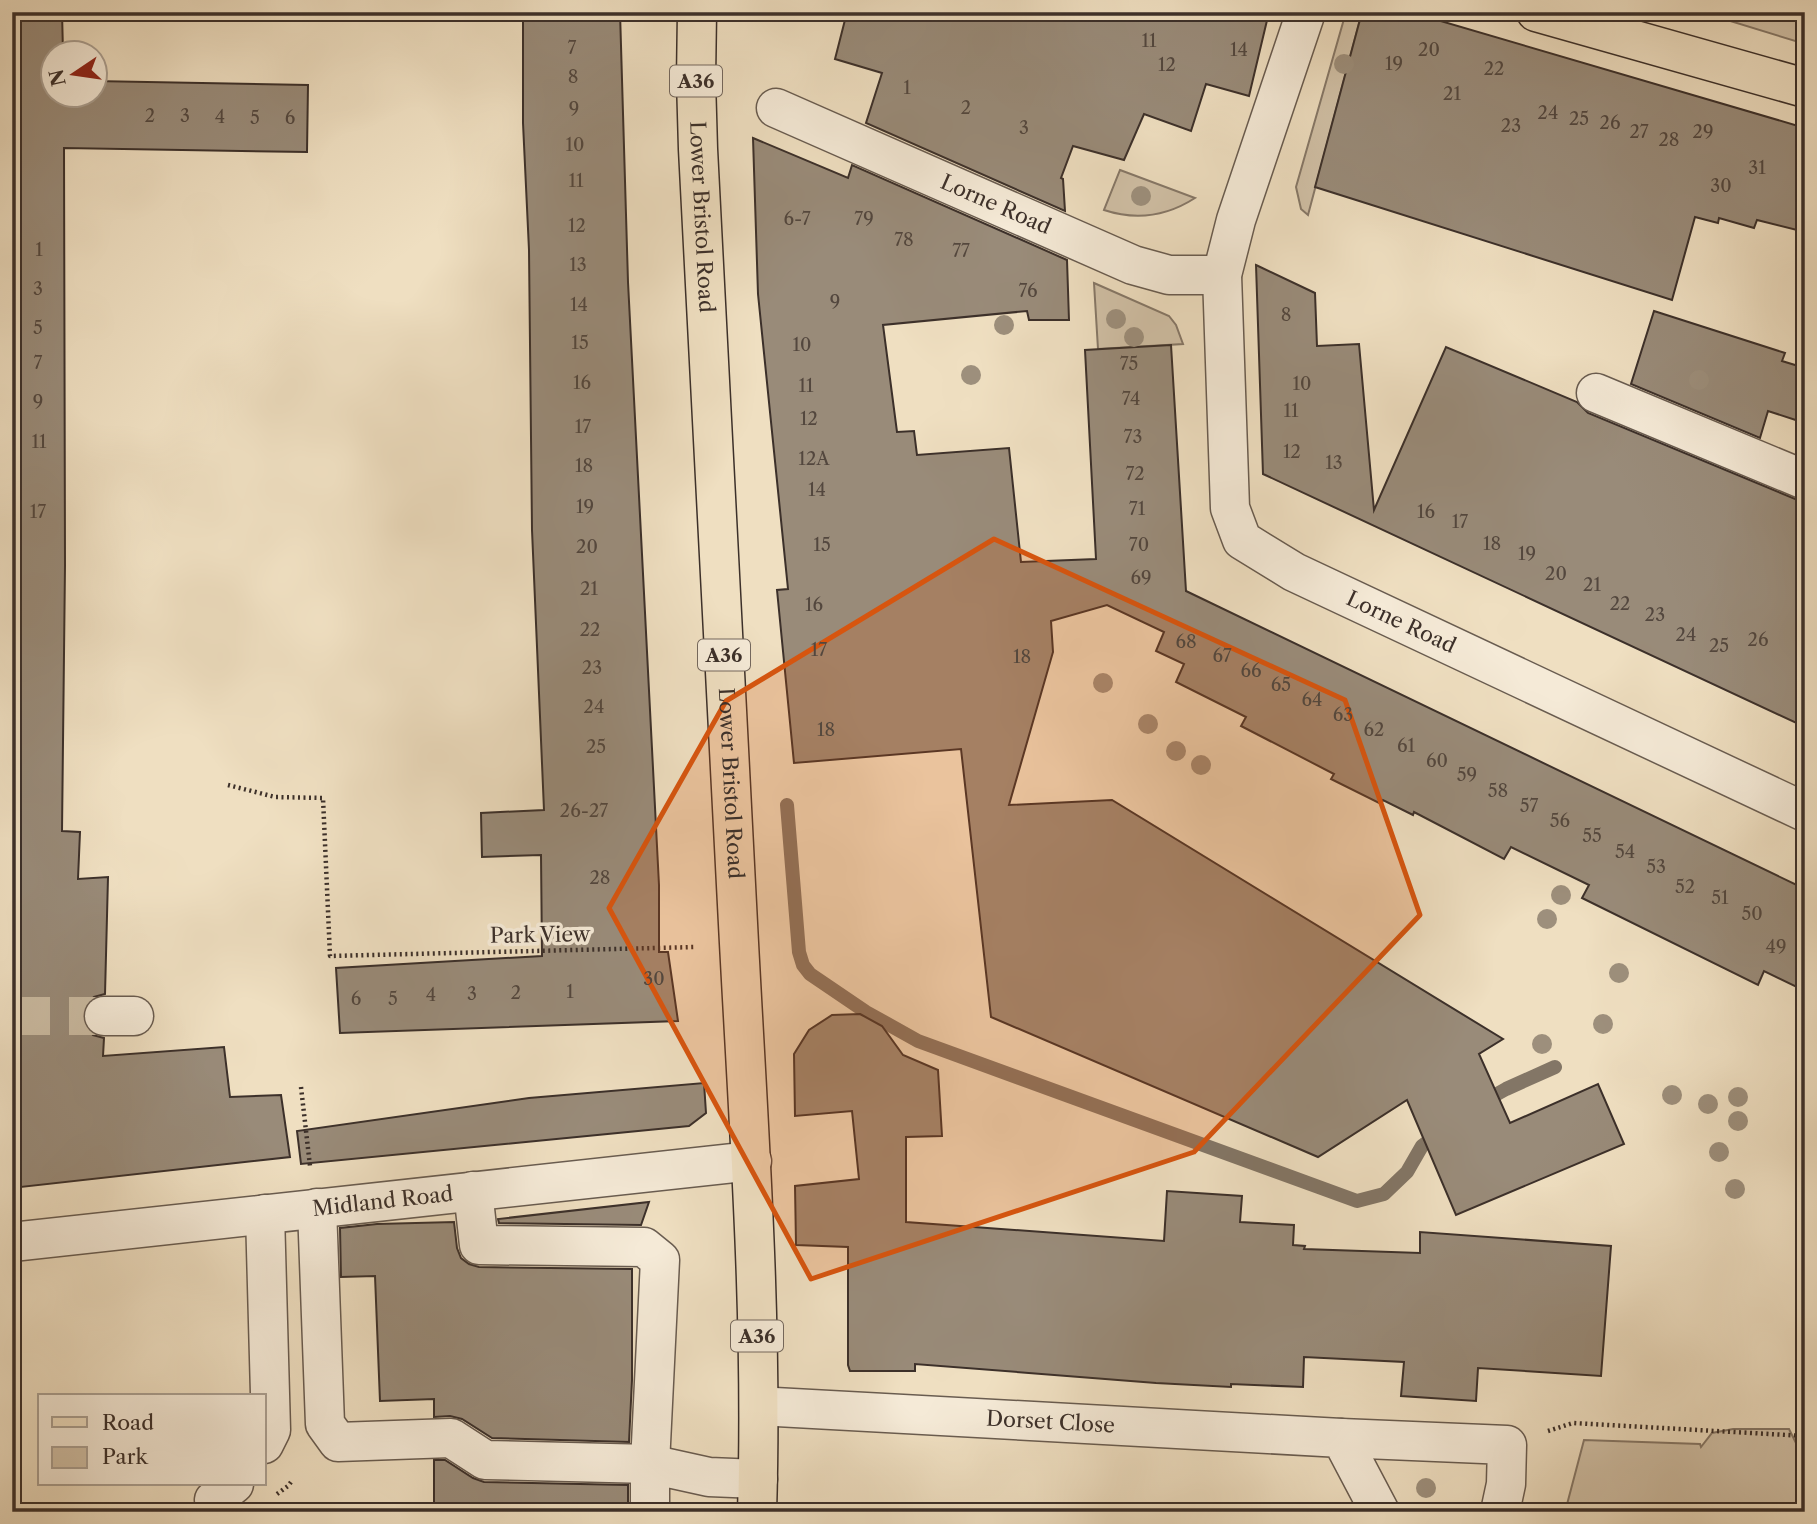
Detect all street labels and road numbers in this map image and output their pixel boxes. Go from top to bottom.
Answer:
road number: A36 [670,66,722,96]
street label: Lower Bristol Road [685,121,720,313]
street label: Lorne Road [937,169,1055,239]
street label: Lorne Road [1343,585,1460,658]
road number: A36 [698,640,750,670]
street label: Lower Bristol Road [714,687,749,880]
street label: Park View [490,921,591,948]
street label: Midland Road [311,1181,454,1221]
road number: A36 [731,1320,783,1352]
street label: Dorset Close [986,1406,1116,1438]

